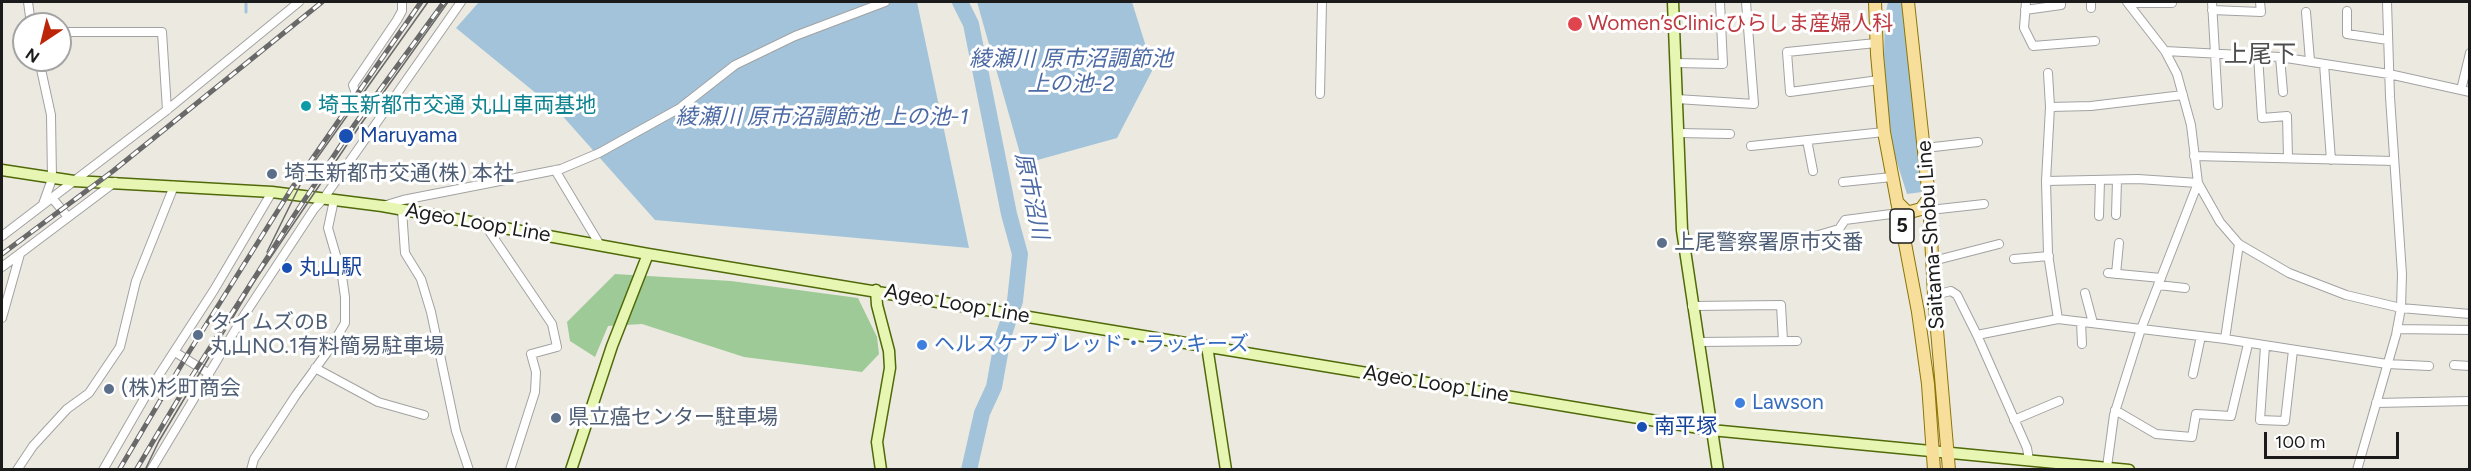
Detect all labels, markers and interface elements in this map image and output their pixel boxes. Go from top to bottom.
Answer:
place label: Women’sClinicひらしま産婦人科 [1588,11,1893,37]
north arrow [12,12,72,72]
marker: Women’sClinicひらしま産婦人科 [1566,15,1584,33]
district label: 上尾下 [2224,41,2296,69]
text: N [22,44,43,67]
water label: 綾瀬川 原市沼調節池 上の池-2 [969,47,1173,98]
place label: 埼玉新都市交通 丸山車両基地 [318,93,596,119]
marker: 埼玉新都市交通 丸山車両基地 [299,99,313,113]
water label: 綾瀬川 原市沼調節池 上の池-1 [675,105,969,131]
place label: Maruyama [360,123,457,149]
marker: Maruyama [337,127,355,145]
street label: Saitama-Shobu Line [1912,140,1950,330]
water label: 原市沼川 [1009,150,1053,242]
place label: 埼玉新都市交通(株) 本社 [284,161,514,187]
marker: 埼玉新都市交通(株) 本社 [265,167,279,181]
street label: Ageo Loop Line [403,198,553,248]
road number: 5 [1890,209,1914,243]
place label: 上尾警察署原市交番 [1674,230,1863,256]
marker: 上尾警察署原市交番 [1655,236,1669,250]
place label: 丸山駅 [299,255,362,281]
marker: 丸山駅 [280,261,294,275]
street label: Ageo Loop Line [882,279,1032,329]
place label: タイムズのB 丸山NO.1有料簡易駐車場 [210,310,445,360]
marker: タイムズのB 丸山NO.1有料簡易駐車場 [191,328,205,342]
place label: ヘルスケアブレッド・ラッキーズ [934,332,1249,358]
marker: ヘルスケアブレッド・ラッキーズ [915,338,929,352]
street label: Ageo Loop Line [1361,360,1511,408]
place label: (株)杉町商会 [121,376,241,402]
marker: (株)杉町商会 [102,382,116,396]
place label: Lawson [1752,390,1824,416]
marker: Lawson [1733,396,1747,410]
place label: 県立癌センター駐車場 [568,405,778,431]
marker: 県立癌センター駐車場 [549,411,563,425]
place label: 南平塚 [1654,414,1717,440]
marker: 南平塚 [1635,420,1649,434]
scale bar [2267,420,2402,458]
text: 100 m [2275,431,2325,453]

